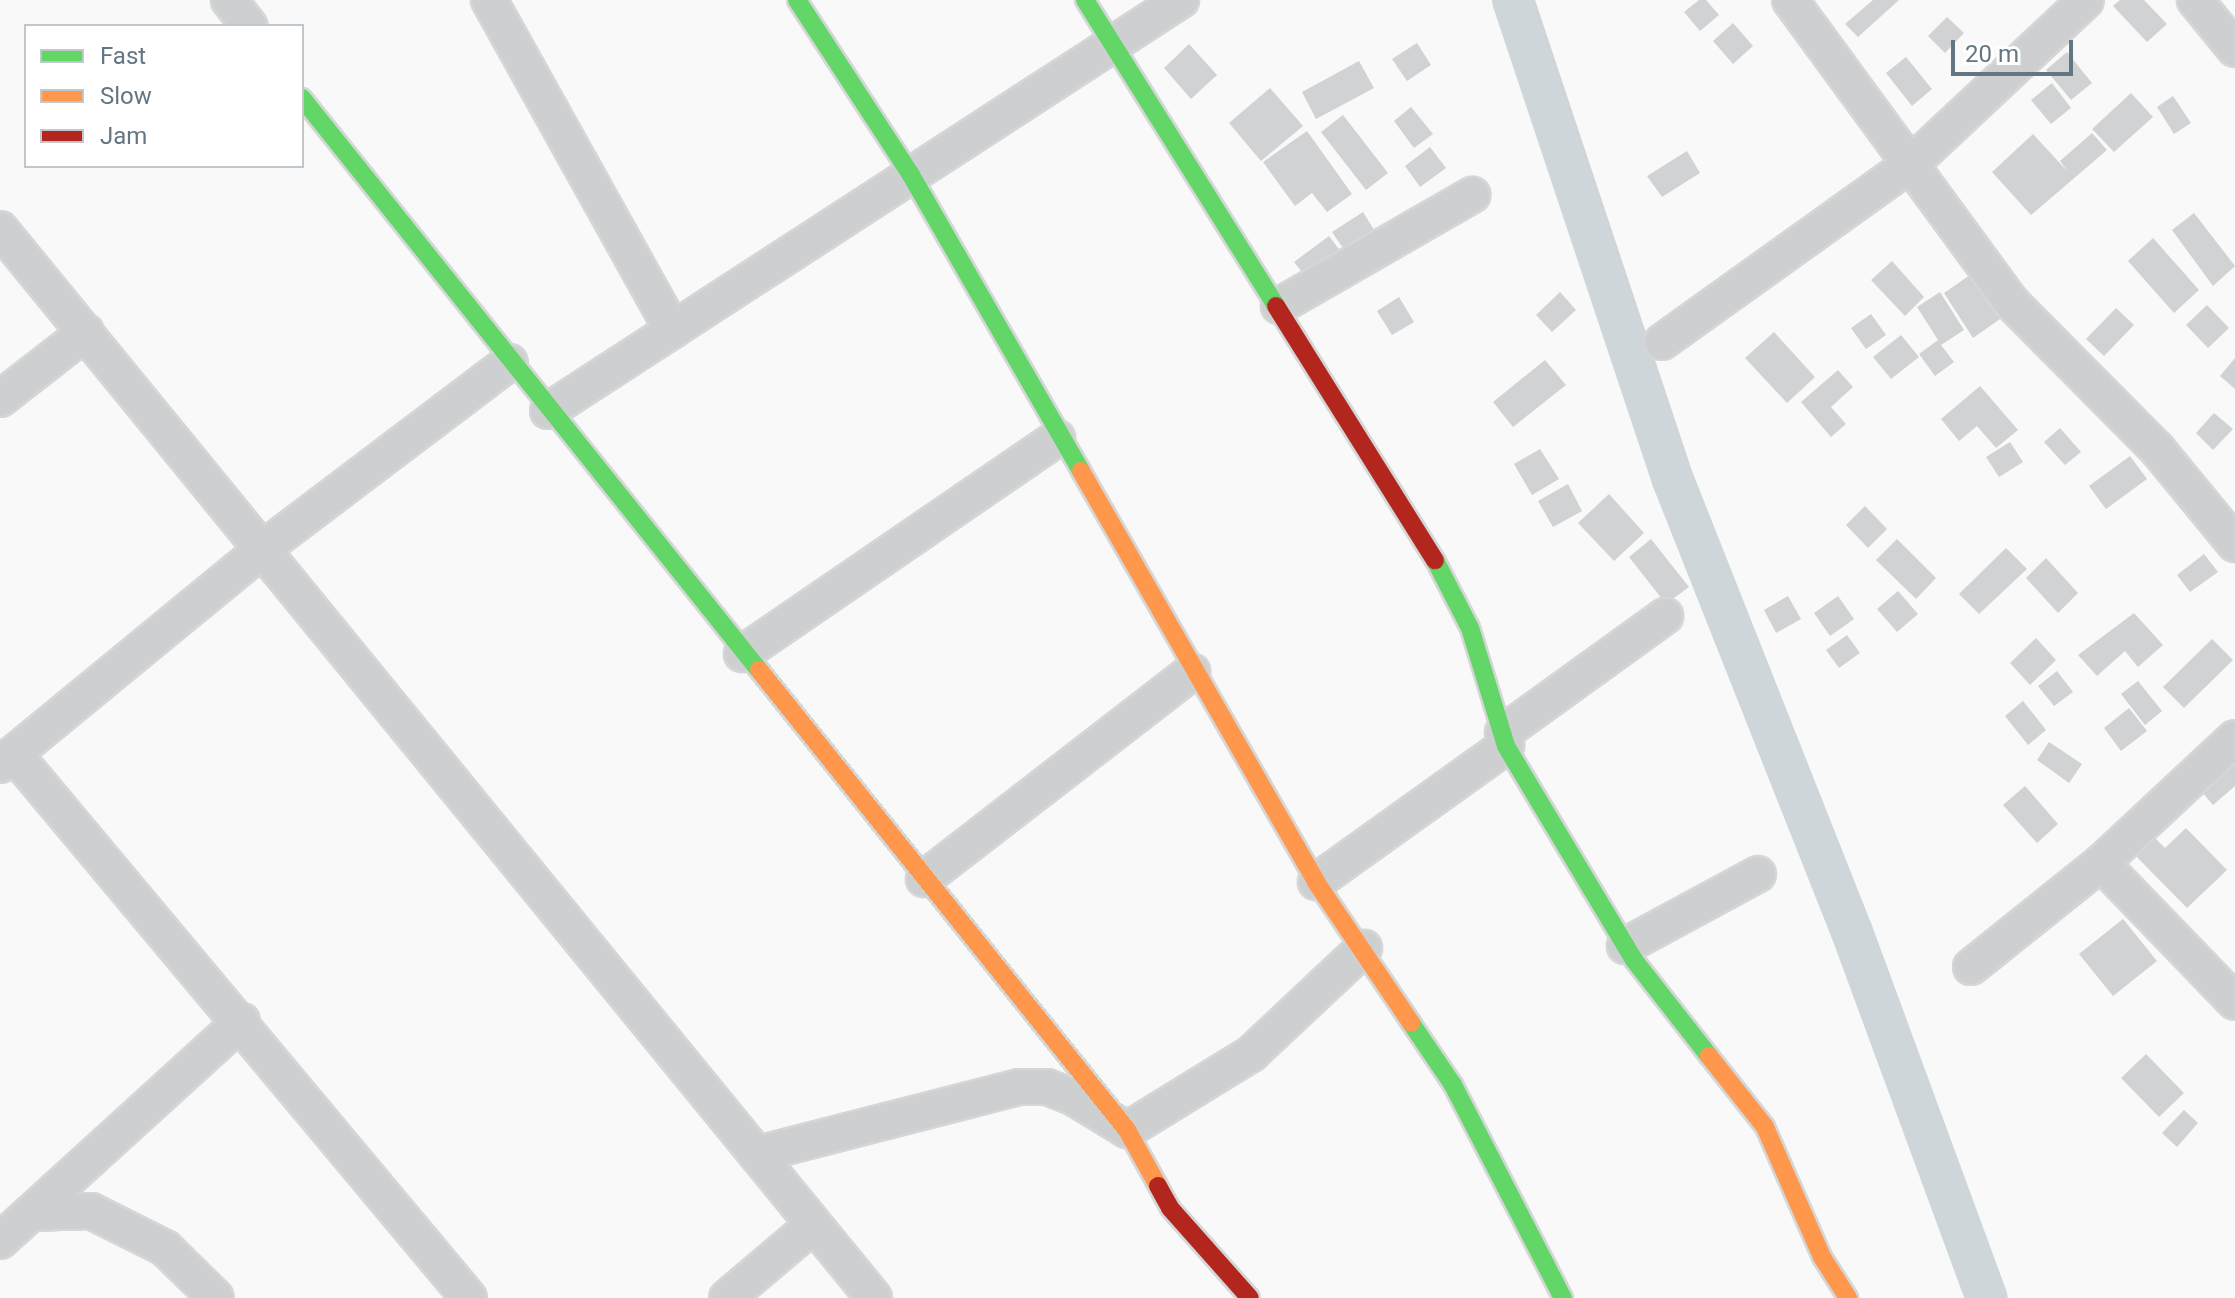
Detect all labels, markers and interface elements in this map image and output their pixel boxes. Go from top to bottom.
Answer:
legend [24,24,304,168]
scale bar [1955,24,2077,74]
text: 20 m [1965,40,2019,68]
text: Fast [100,42,146,70]
text: Slow [100,82,152,110]
text: Jam [100,122,147,150]

